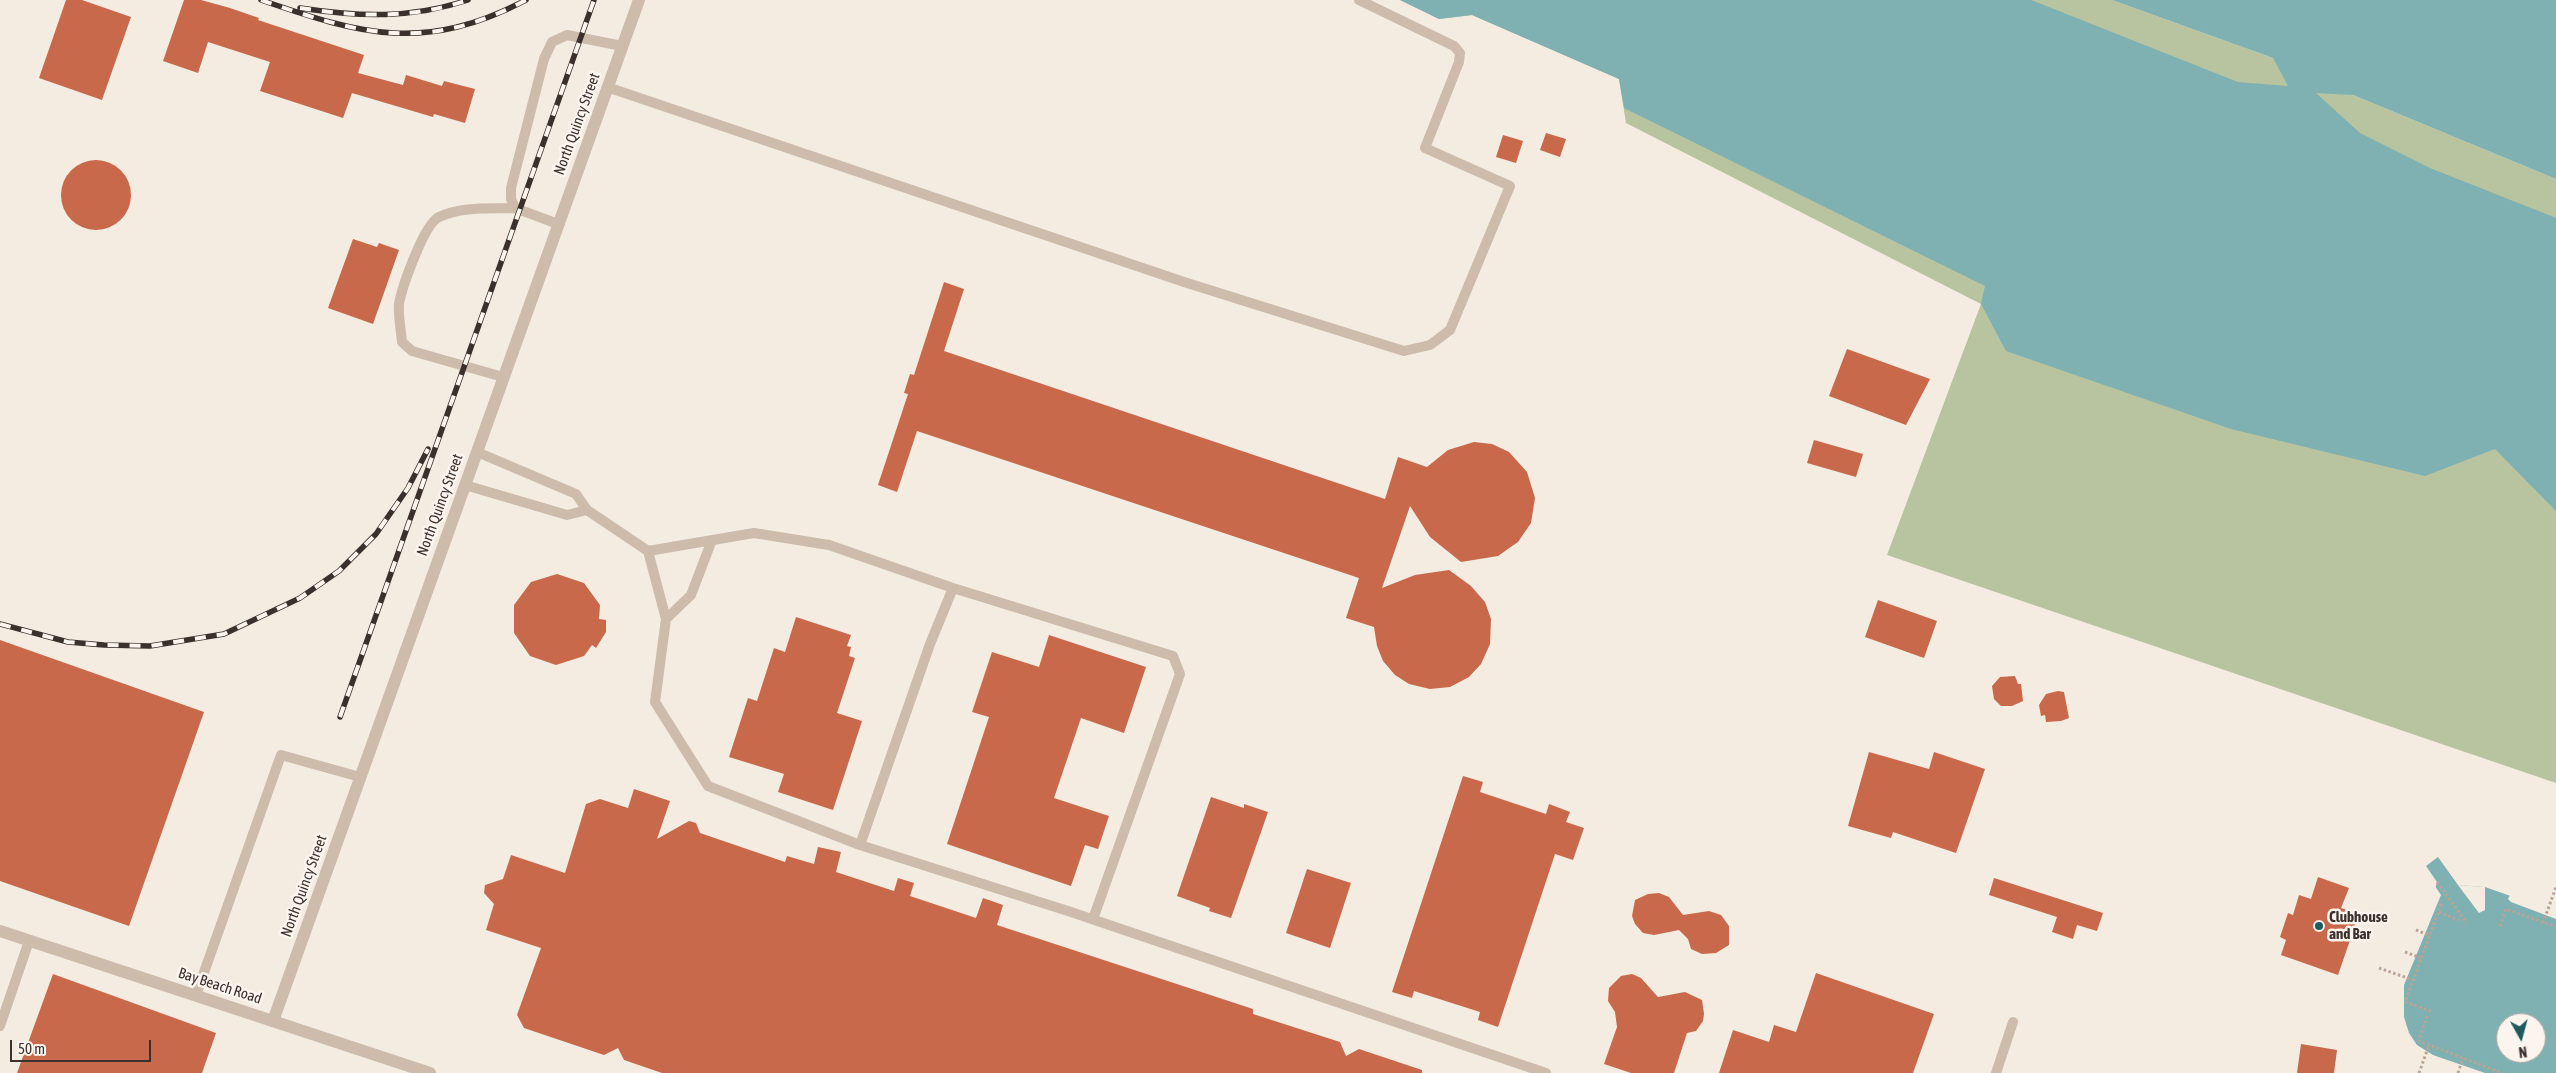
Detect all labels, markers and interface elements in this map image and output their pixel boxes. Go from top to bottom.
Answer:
street label: North Quincy Street [550,71,604,177]
street label: North Quincy Street [413,452,467,558]
street label: North Quincy Street [277,833,331,939]
place label: Clubhouse and Bar [2329,908,2388,943]
marker: Clubhouse and Bar [2313,920,2325,932]
street label: Bay Beach Road [176,964,264,1008]
north arrow [2496,1013,2546,1063]
scale bar [12,1030,154,1062]
text: 50 m [18,1040,45,1057]
text: N [2518,1043,2528,1060]

